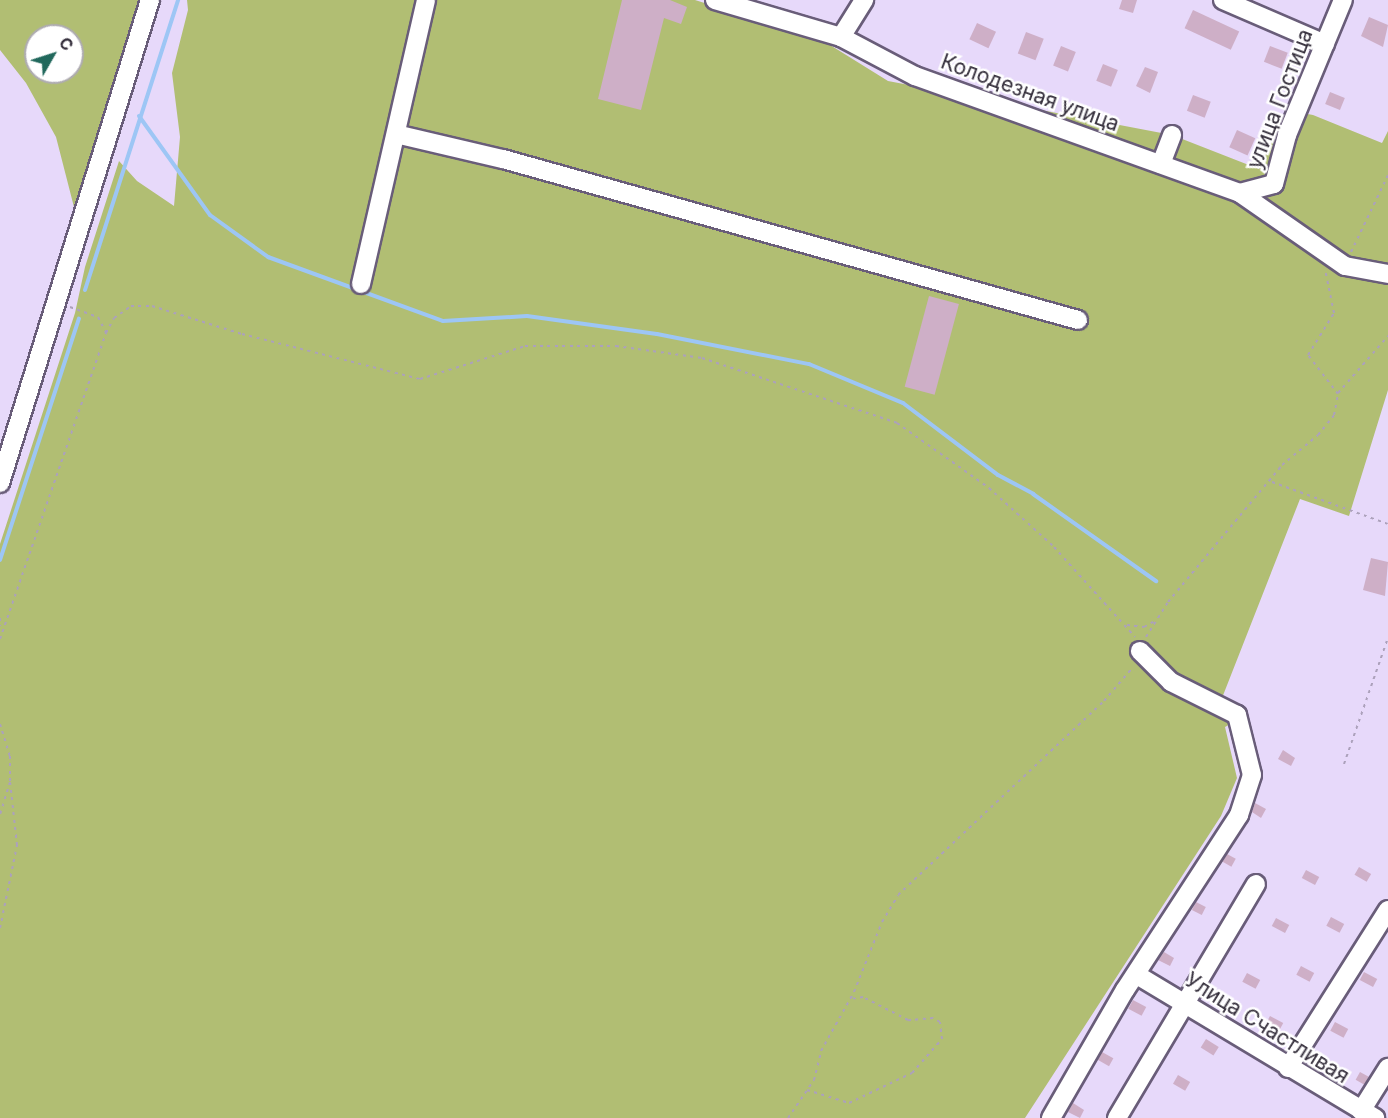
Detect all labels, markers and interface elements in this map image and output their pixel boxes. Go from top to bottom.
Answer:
north arrow [24,24,84,84]
street label: улица Гостица [1242,26,1318,172]
text: С [55,33,78,55]
street label: Колодезная улица [937,49,1123,137]
street label: Улица Счастливая [1180,967,1354,1089]

